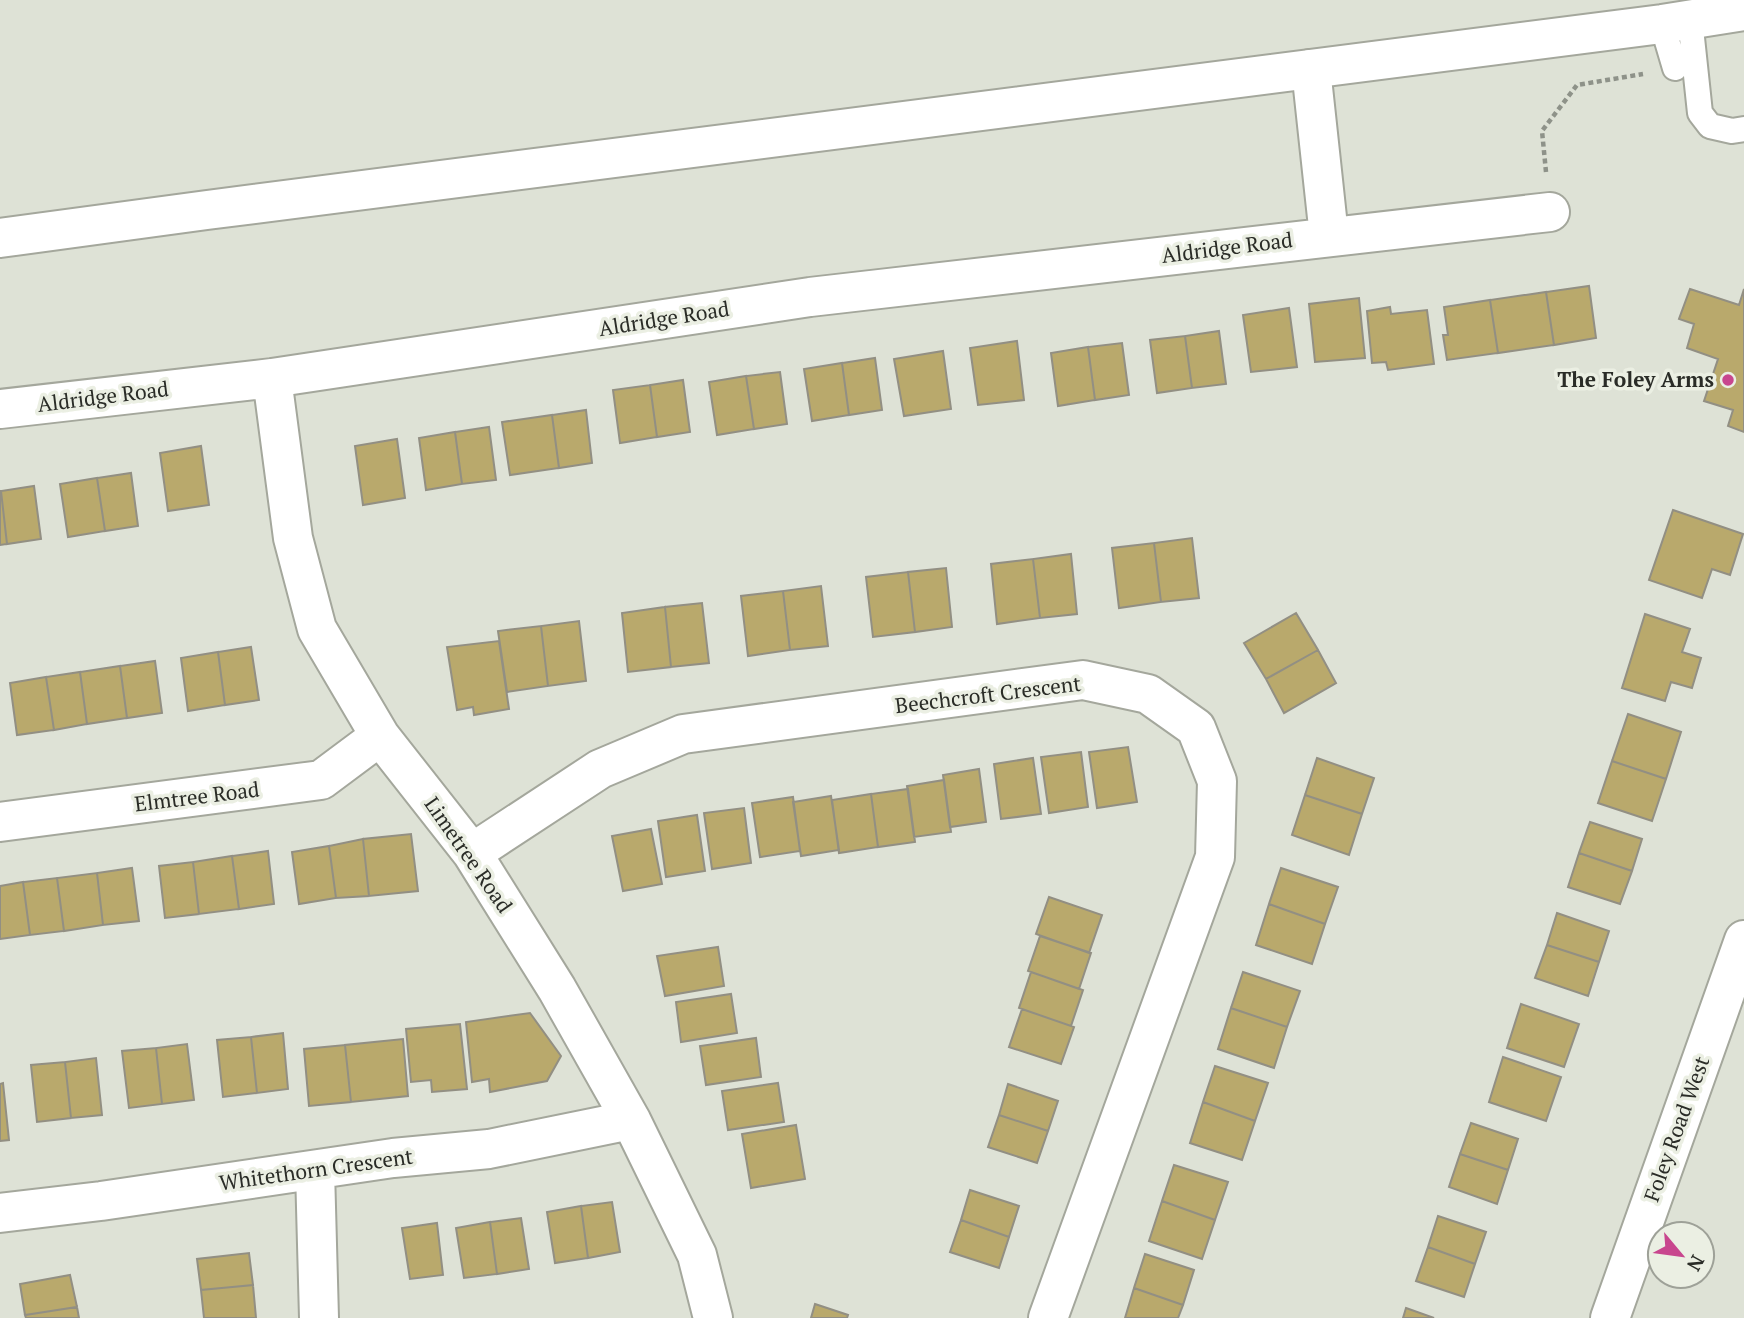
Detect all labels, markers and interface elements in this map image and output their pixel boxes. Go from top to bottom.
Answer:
street label: Aldridge Road [1160,225,1294,269]
street label: Aldridge Road [597,294,732,342]
place label: The Foley Arms [1557,365,1714,393]
marker: The Foley Arms [1720,372,1736,388]
street label: Aldridge Road [36,374,170,418]
street label: Beechcroft Crescent [893,669,1083,719]
street label: Elmtree Road [133,774,261,818]
street label: Limetree Road [418,791,519,918]
street label: Foley Road West [1637,1052,1715,1205]
street label: Whitethorn Crescent [217,1142,415,1196]
north arrow [1646,1220,1716,1290]
text: N [1682,1251,1711,1276]

